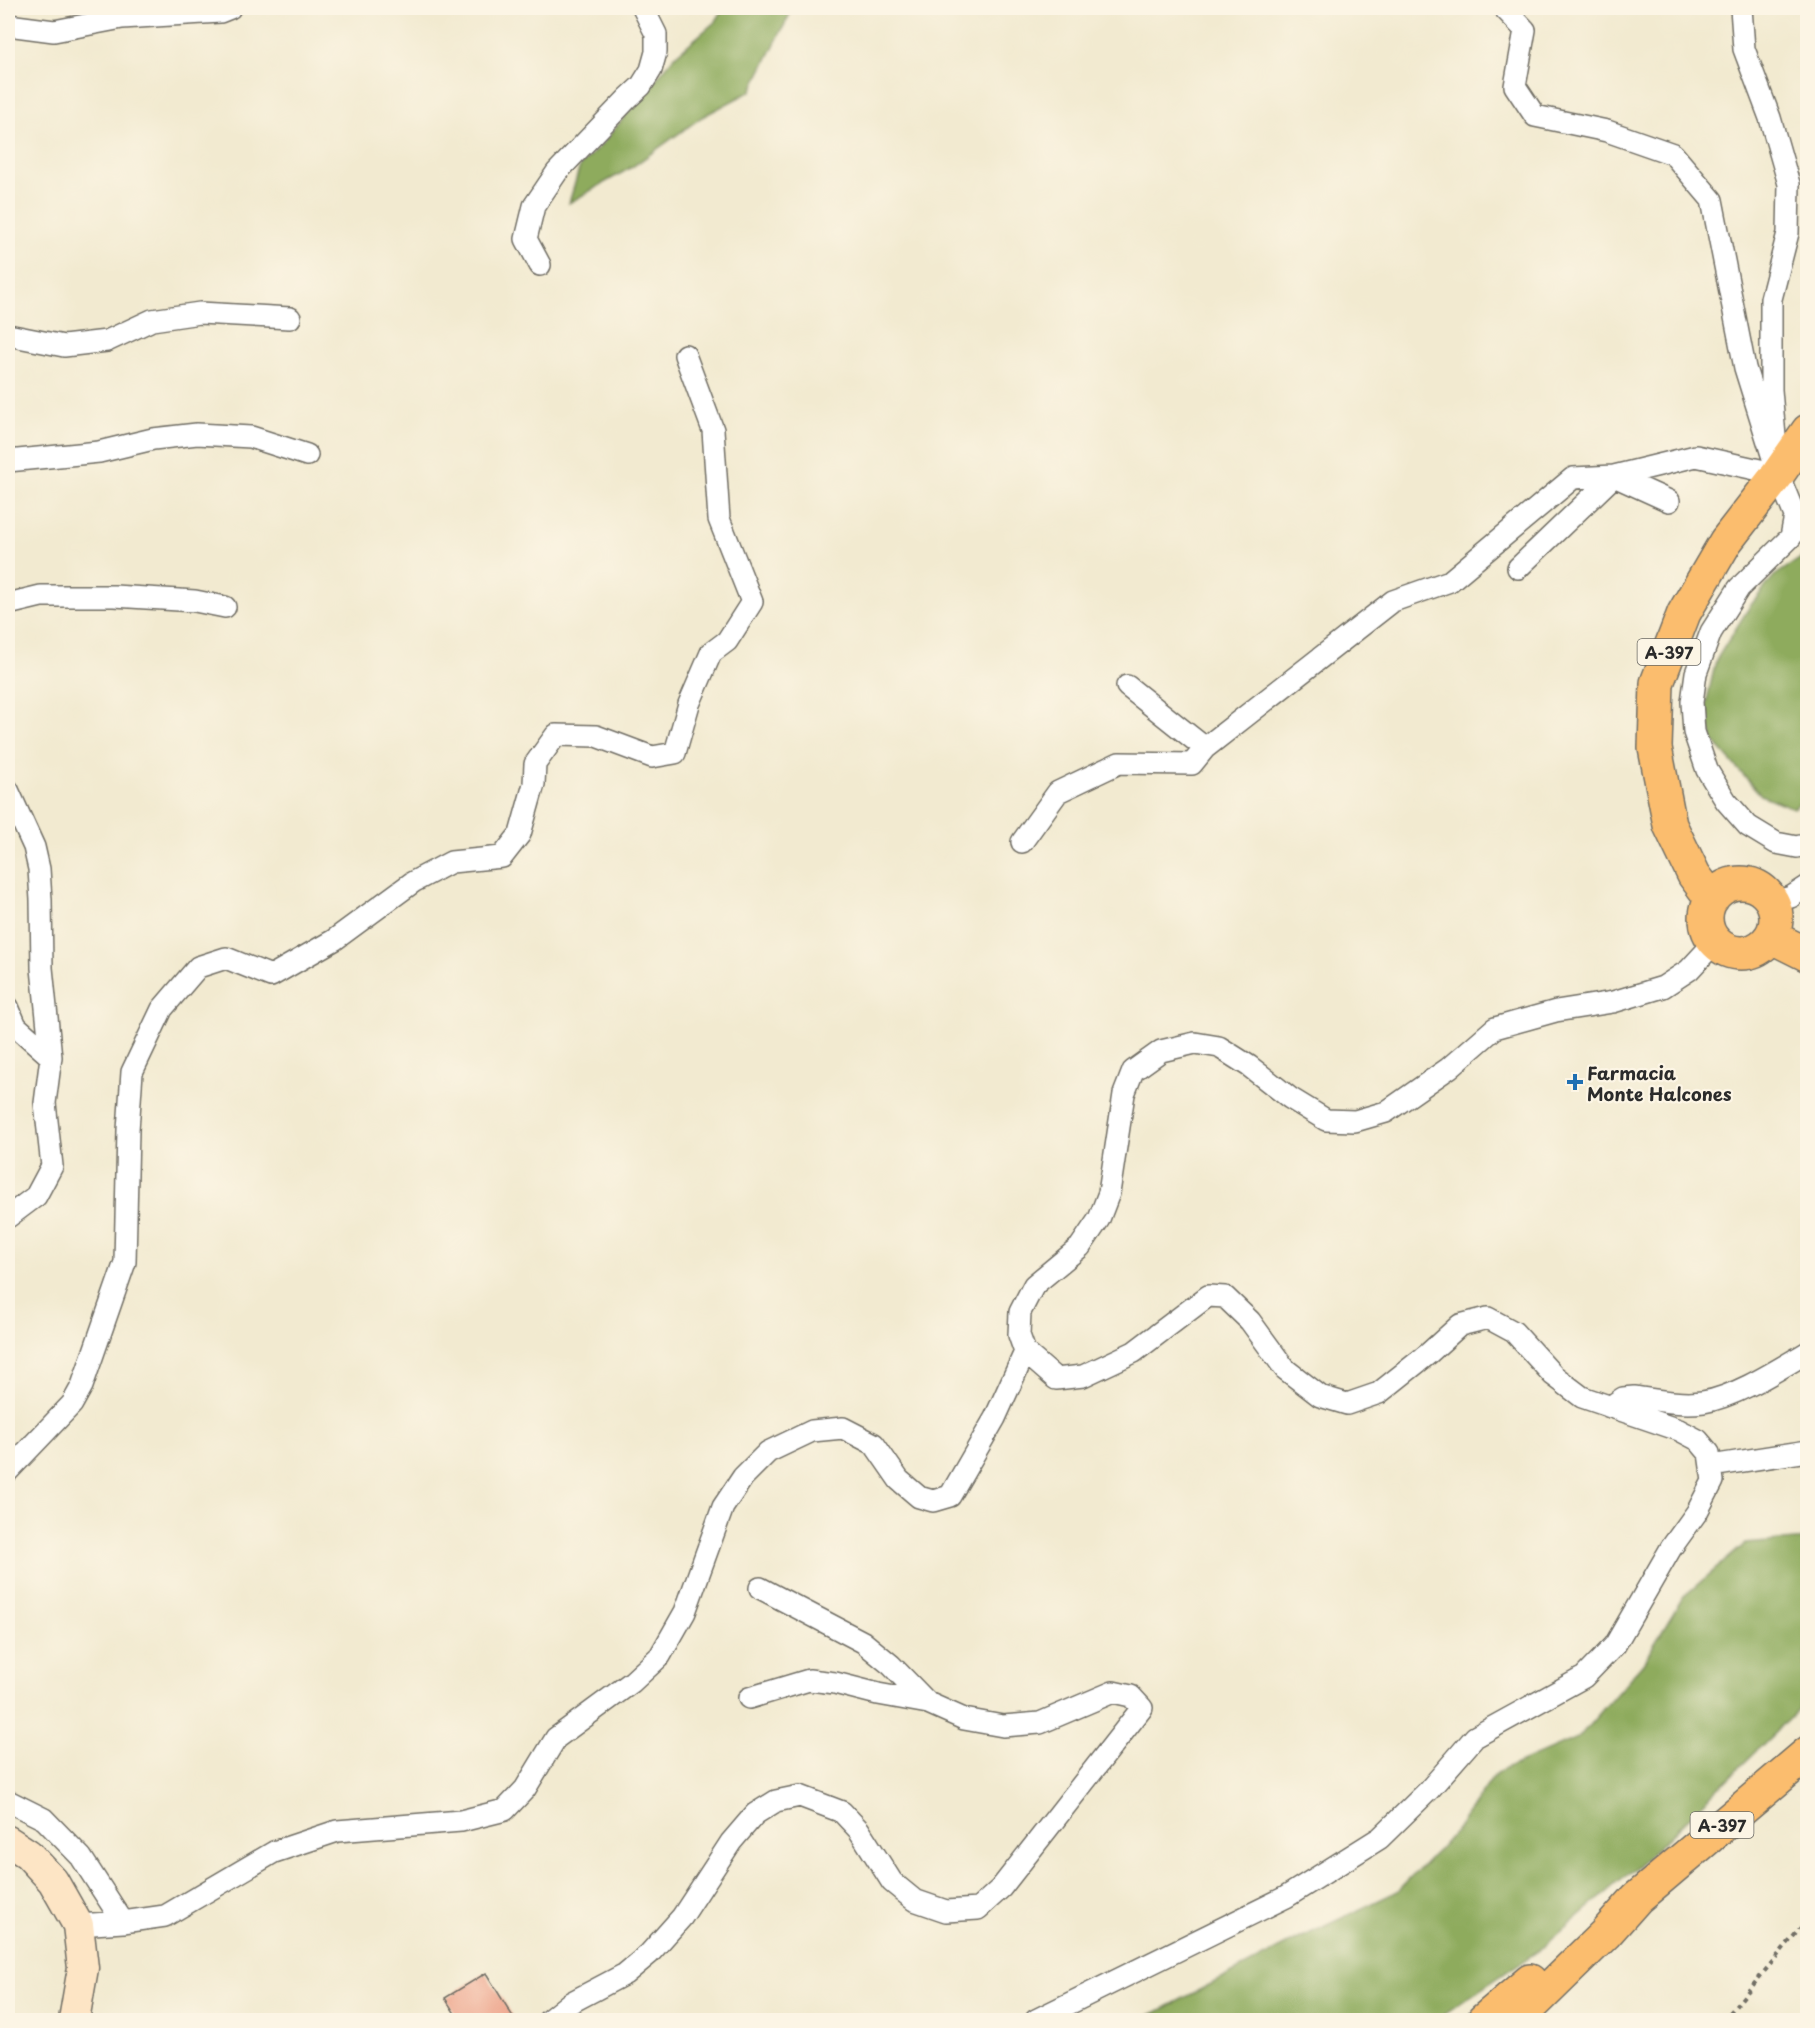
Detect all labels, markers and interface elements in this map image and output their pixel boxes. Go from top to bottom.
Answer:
road number: A-397 [1638,639,1700,665]
place label: Farmacia Monte Halcones [1587,1059,1732,1107]
marker: Farmacia Monte Halcones [1568,1075,1582,1089]
road number: A-397 [1690,1812,1754,1838]

